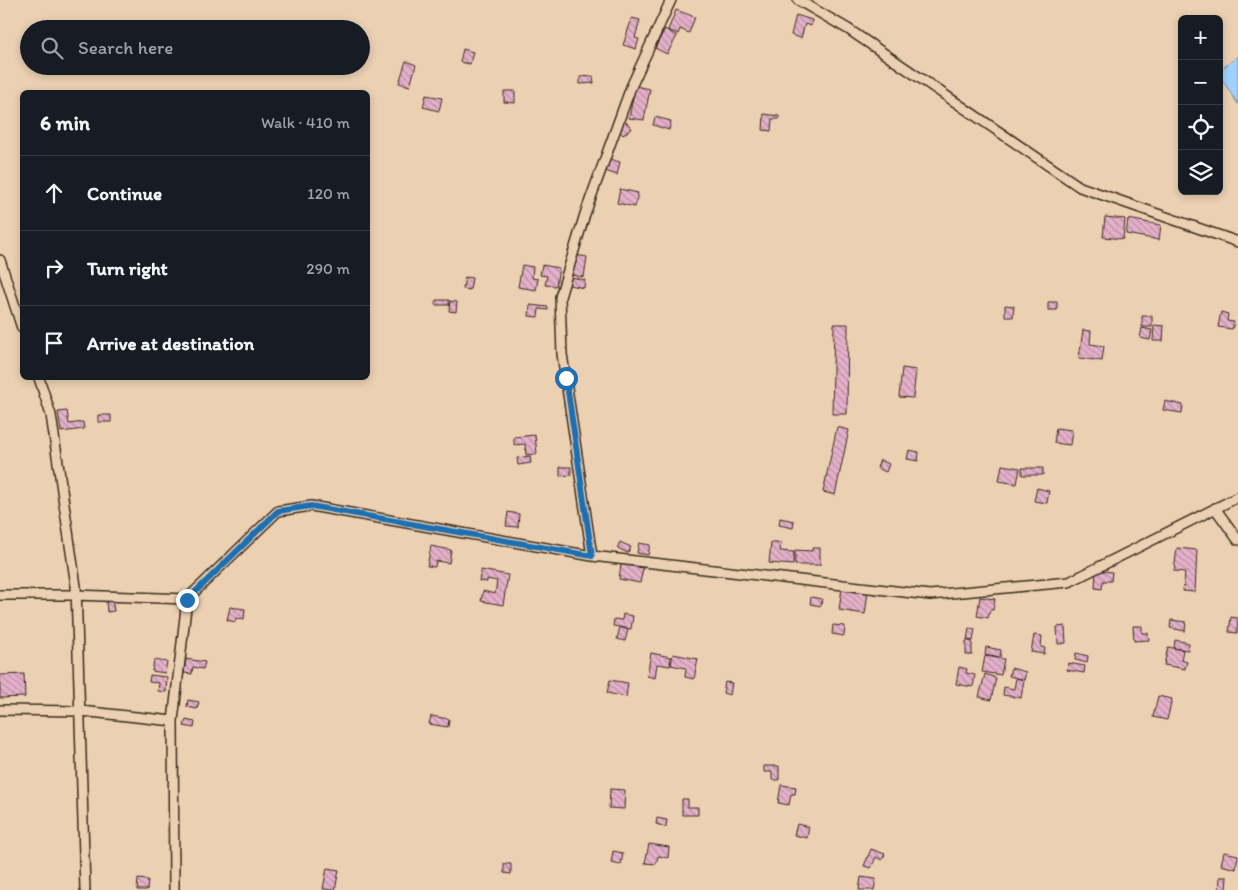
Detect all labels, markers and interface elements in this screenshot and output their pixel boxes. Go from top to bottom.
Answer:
map controls [1178,15,1223,195]
button: + [1178,15,1223,60]
search box [20,20,370,75]
icon: search [38,34,66,62]
text: Search here [78,36,173,59]
button: − [1178,60,1223,105]
button: locate [1178,105,1223,150]
text: 6 min [40,110,90,135]
text: Walk · 410 m [261,113,350,132]
button: layers [1178,150,1223,195]
icon: ahead [40,179,68,207]
text: Continue [87,182,162,205]
text: 120 m [307,184,350,203]
icon: right [40,254,68,282]
text: Turn right [87,257,168,280]
text: 290 m [306,259,350,278]
icon: arrive [40,329,68,357]
text: Arrive at destination [87,332,254,355]
route start [555,367,578,390]
route end [176,589,199,612]

